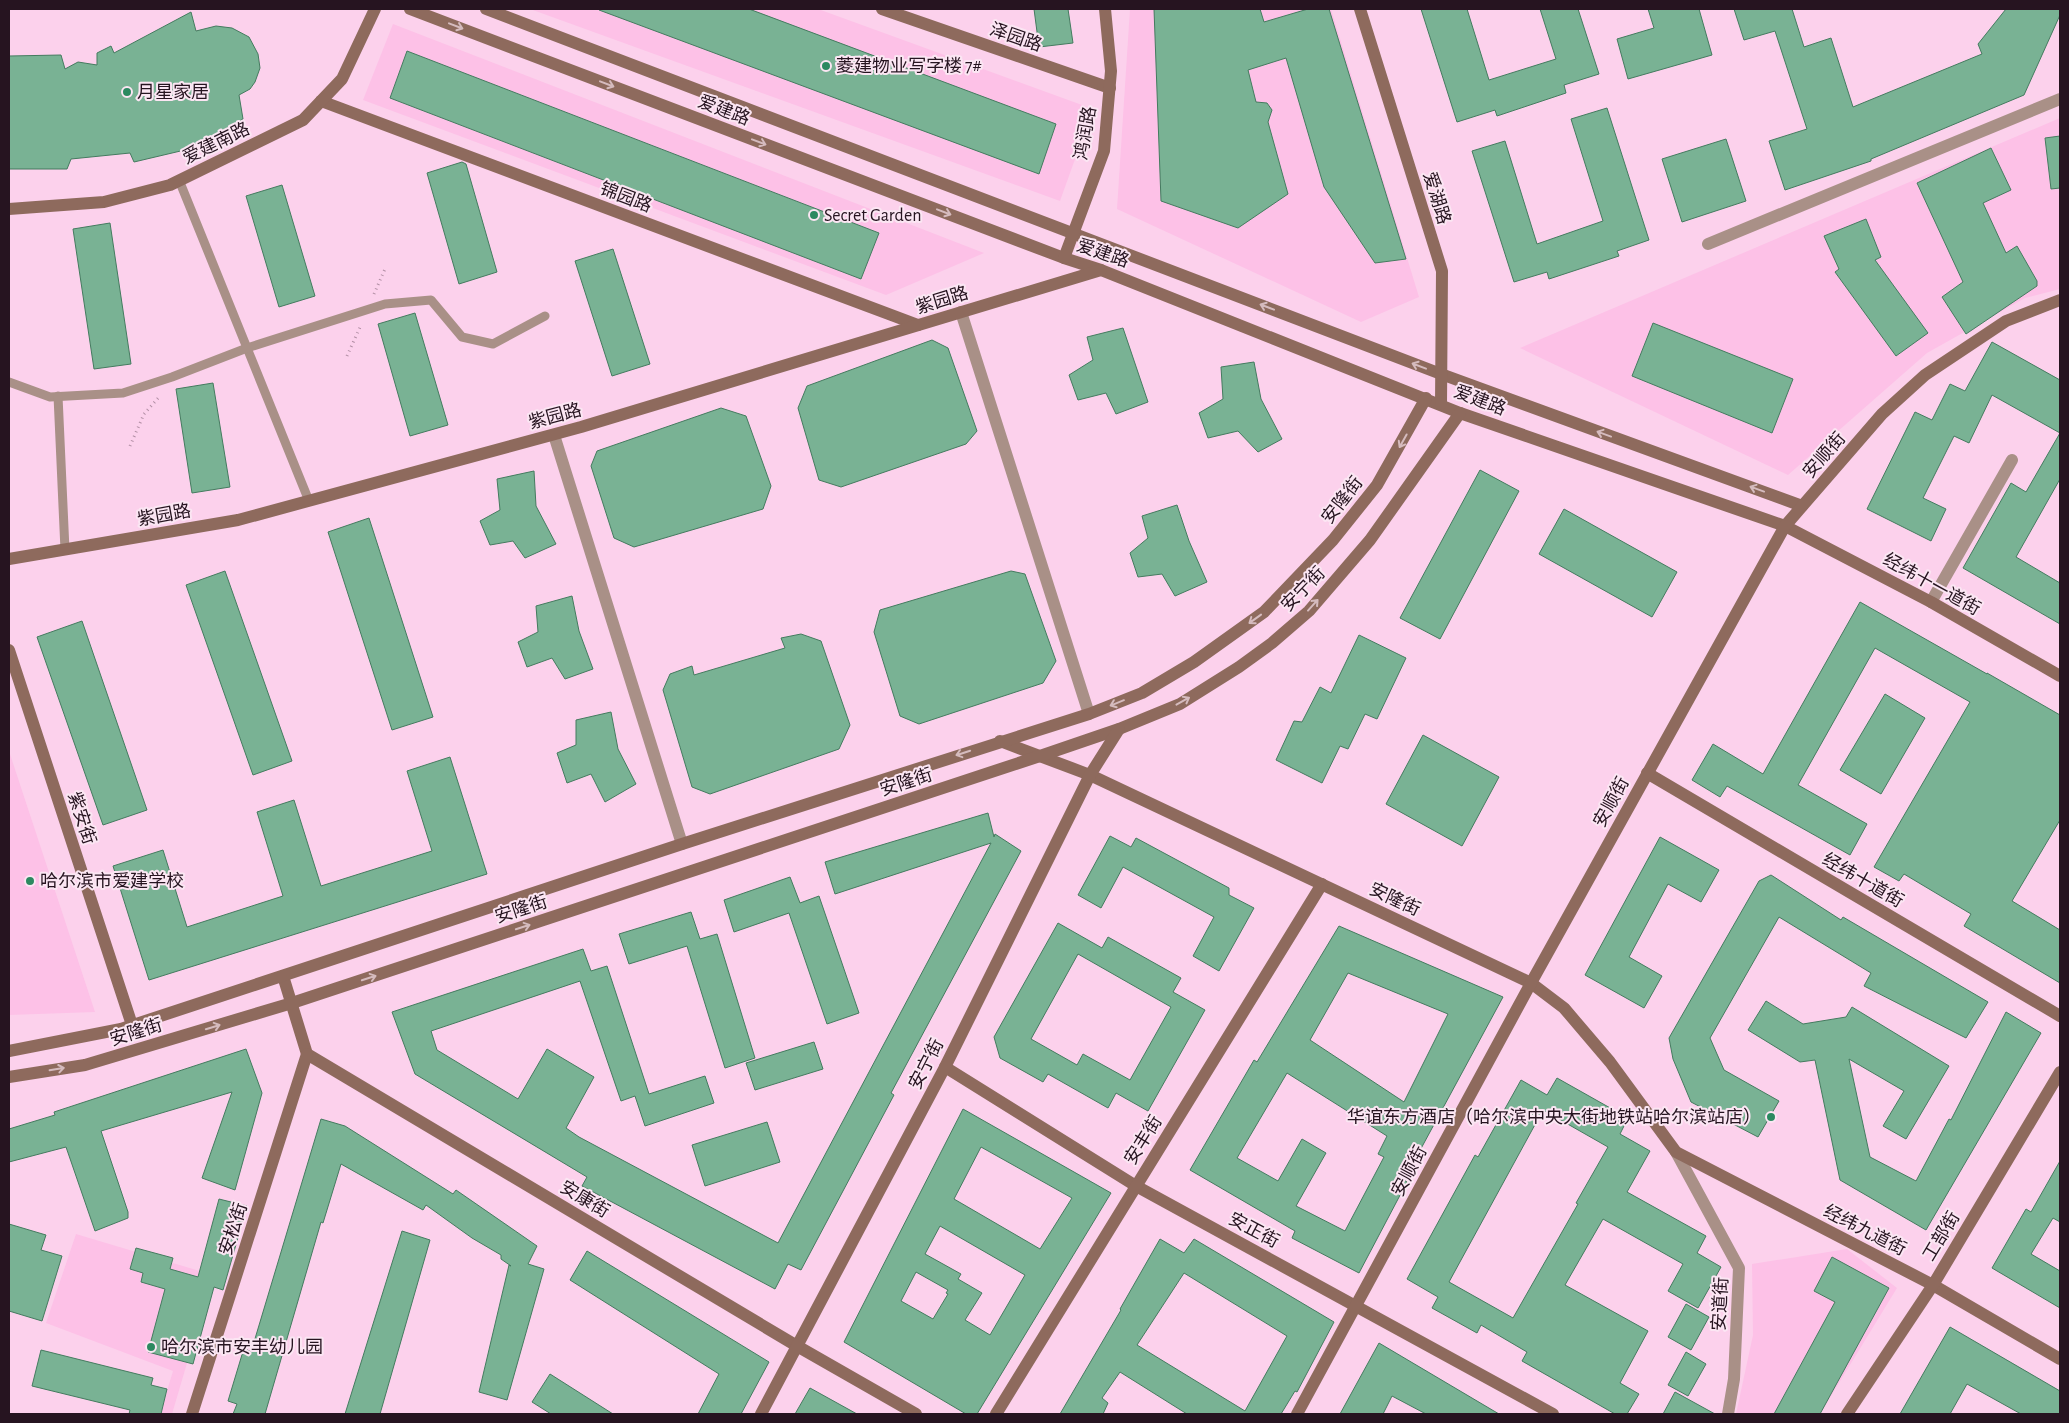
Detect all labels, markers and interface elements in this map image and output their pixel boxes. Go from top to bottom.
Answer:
street label: 泽园路 [987,19,1045,55]
one-way arrow [447,22,463,31]
place label: 菱建物业写字楼 7# [836,56,982,76]
marker: 菱建物业写字楼 7# [820,60,832,72]
one-way arrow [599,80,615,89]
place label: 月星家居 [137,82,209,102]
marker: 月星家居 [121,86,133,98]
street label: 爱建路 [695,91,753,129]
street label: 鸿润路 [1070,105,1100,161]
street label: 爱建南路 [179,118,253,168]
one-way arrow [751,138,766,147]
street label: 爱湖路 [1420,169,1454,227]
street label: 锦园路 [597,178,655,216]
place label: Secret Garden [824,207,921,225]
one-way arrow [936,208,951,218]
marker: Secret Garden [808,209,820,221]
street label: 爱建路 [1074,235,1132,271]
street label: 紫园路 [913,283,971,317]
one-way arrow [1260,302,1275,311]
one-way arrow [1411,360,1426,369]
street label: 爱建路 [1451,381,1509,419]
street label: 紫园路 [526,399,584,433]
street label: 安顺街 [1799,428,1849,482]
one-way arrow [1597,429,1612,438]
one-way arrow [1398,433,1407,448]
street label: 安隆街 [1317,473,1367,527]
one-way arrow [1749,484,1765,493]
street label: 紫园路 [136,500,192,530]
street label: 经纬十一道街 [1880,549,1984,619]
street label: 安宁街 [1277,563,1329,615]
one-way arrow [1307,599,1319,612]
one-way arrow [1249,614,1263,624]
one-way arrow [1176,696,1190,706]
one-way arrow [1110,699,1125,708]
one-way arrow [955,749,971,759]
street label: 安隆街 [877,764,935,800]
street label: 安顺街 [1589,774,1633,830]
street label: 紫安街 [64,789,100,847]
street label: 经纬十道街 [1819,849,1907,911]
place label: 哈尔滨市爱建学校 [40,871,184,891]
marker: 哈尔滨市爱建学校 [24,875,36,887]
street label: 安隆街 [1366,879,1424,919]
street label: 安隆街 [492,891,550,927]
one-way arrow [515,922,530,931]
one-way arrow [360,973,376,982]
street label: 安隆街 [107,1015,165,1049]
one-way arrow [205,1021,221,1031]
street label: 安宁街 [905,1035,947,1093]
one-way arrow [48,1064,64,1074]
place label: 华谊东方酒店（哈尔滨中央大街地铁站哈尔滨站店） [1347,1107,1761,1127]
marker: 华谊东方酒店（哈尔滨中央大街地铁站哈尔滨站店） [1765,1111,1777,1123]
street label: 安丰街 [1120,1112,1166,1168]
street label: 安顺街 [1387,1142,1431,1200]
street label: 安康街 [557,1177,613,1221]
street label: 安松街 [215,1200,251,1258]
street label: 经纬九道街 [1820,1201,1910,1259]
street label: 安正街 [1225,1208,1283,1252]
street label: 工部街 [1919,1208,1963,1264]
street label: 安道街 [1709,1277,1731,1331]
place label: 哈尔滨市安丰幼儿园 [161,1337,323,1357]
marker: 哈尔滨市安丰幼儿园 [145,1341,157,1353]

